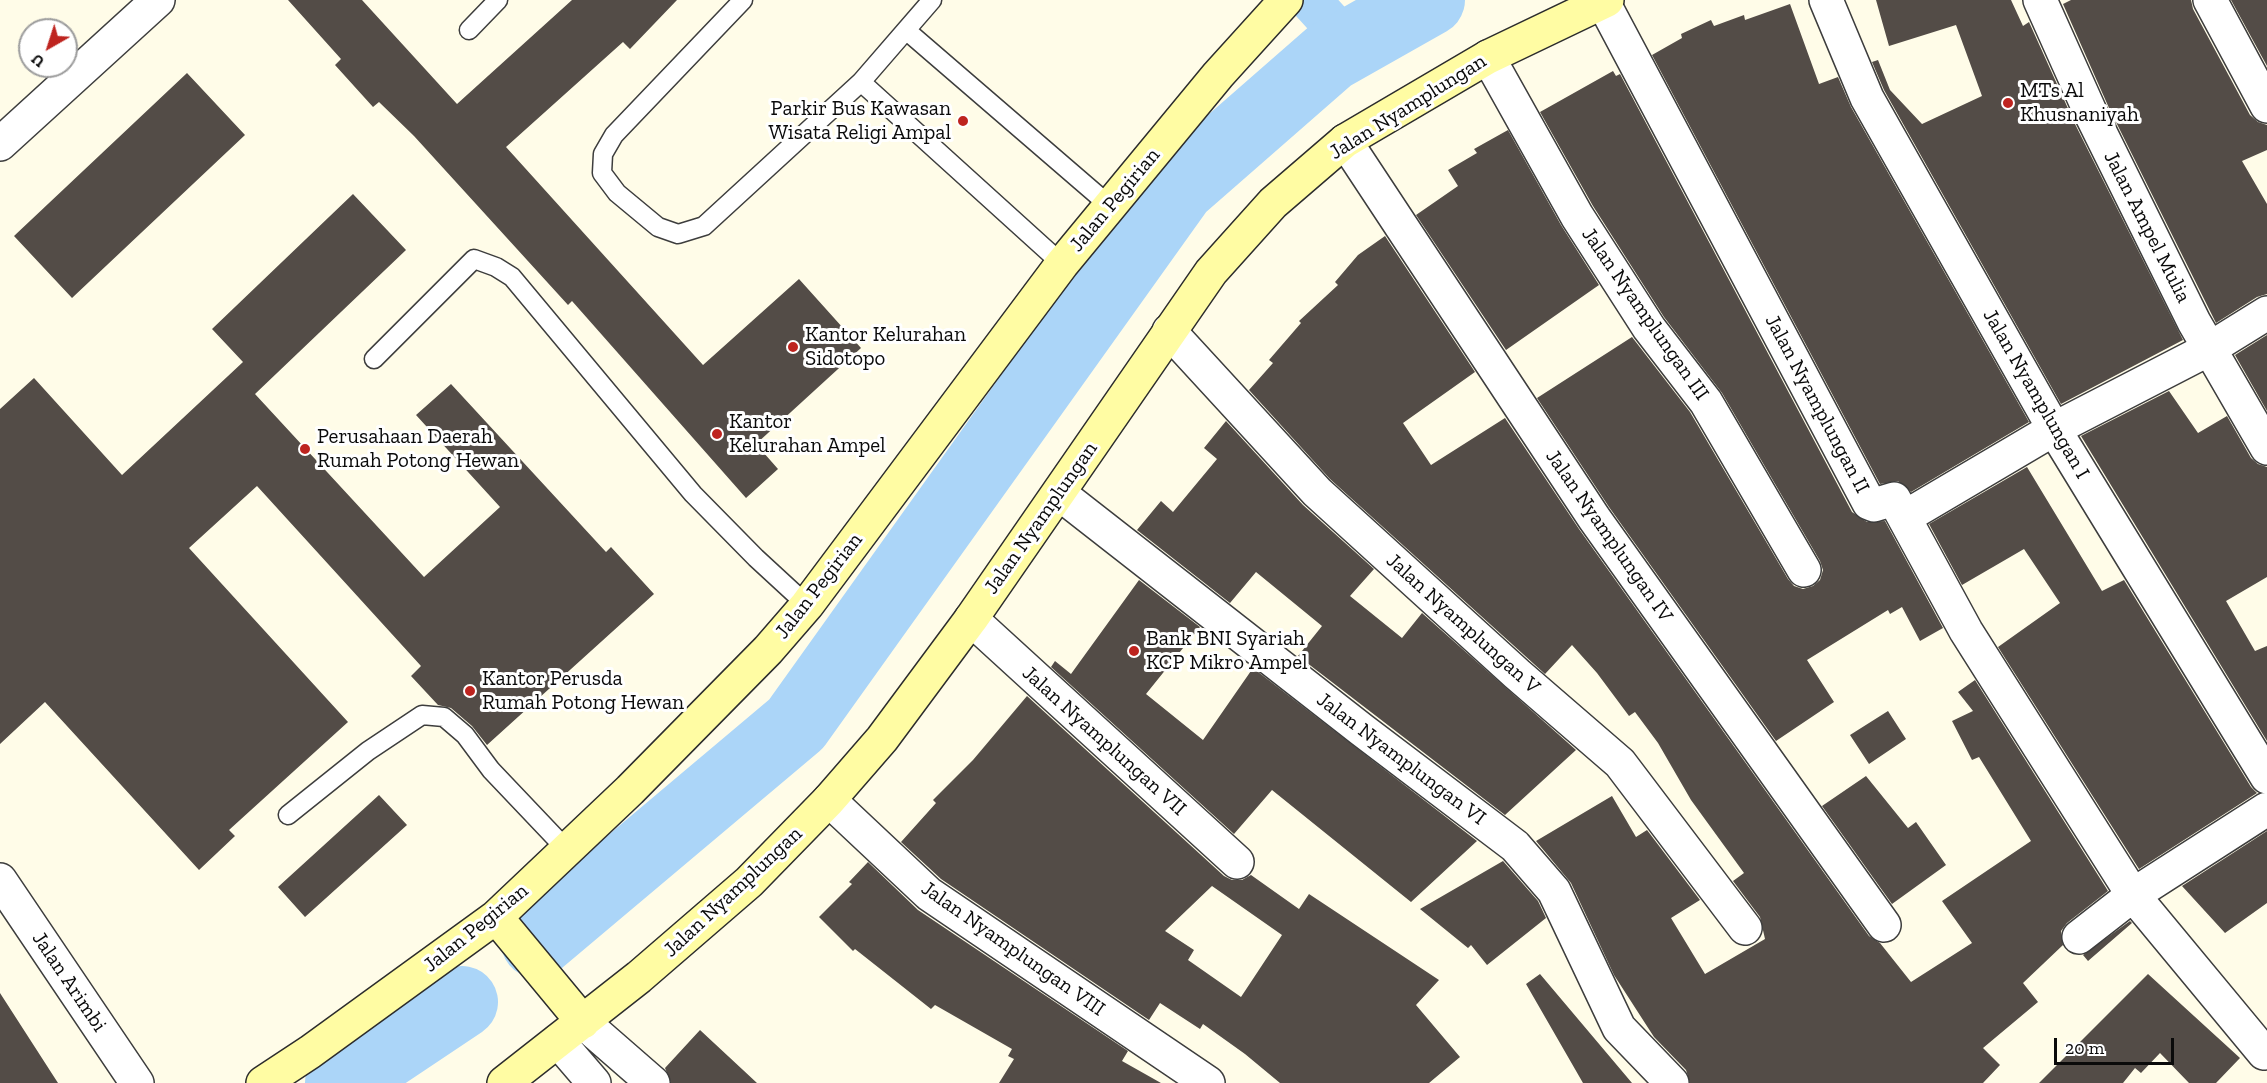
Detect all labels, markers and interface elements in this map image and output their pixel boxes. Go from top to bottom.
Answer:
north arrow [18,18,78,78]
street label: Jalan Nyamplungan [1325,49,1491,165]
text: U [27,50,48,72]
place label: MTs Al Khusnaniyah [2020,78,2139,128]
place label: Parkir Bus Kawasan Wisata Religi Ampal [769,96,951,146]
marker: MTs Al Khusnaniyah [2001,96,2015,110]
marker: Parkir Bus Kawasan Wisata Religi Ampal [956,114,970,128]
street label: Jalan Pegirian [1064,143,1166,257]
street label: Jalan Ampel Mulia [2098,147,2196,307]
street label: Jalan Nyamplungan III [1576,223,1714,405]
street label: Jalan Nyamplungan I [1977,305,2095,483]
street label: Jalan Nyamplungan II [1759,310,1875,498]
place label: Kantor Kelurahan Sidotopo [805,322,966,372]
marker: Kantor Kelurahan Sidotopo [786,340,800,354]
place label: Kantor Kelurahan Ampel [729,409,886,459]
place label: Perusahaan Daerah Rumah Potong Hewan [317,424,519,474]
marker: Kantor Kelurahan Ampel [710,427,724,441]
street label: Jalan Nyamplungan [979,437,1103,599]
marker: Perusahaan Daerah Rumah Potong Hewan [298,442,312,456]
street label: Jalan Nyamplungan IV [1540,445,1678,627]
street label: Jalan Pegirian [770,528,868,644]
street label: Jalan Nyamplungan V [1381,548,1545,700]
place label: Bank BNI Syariah KCP Mikro Ampel [1146,626,1308,676]
marker: Bank BNI Syariah KCP Mikro Ampel [1127,644,1141,658]
street label: Jalan Nyamplungan VII [1017,661,1191,821]
place label: Kantor Perusda Rumah Potong Hewan [482,666,684,716]
marker: Kantor Perusda Rumah Potong Hewan [463,684,477,698]
street label: Jalan Nyamplungan VI [1311,687,1491,831]
street label: Jalan Nyamplungan [659,821,807,963]
street label: Jalan Nyamplungan VIII [916,876,1110,1022]
street label: Jalan Pegirian [419,878,533,978]
street label: Jalan Arimbi [26,927,112,1037]
scale bar [2057,1026,2177,1064]
text: 20 m [2065,1037,2104,1059]

